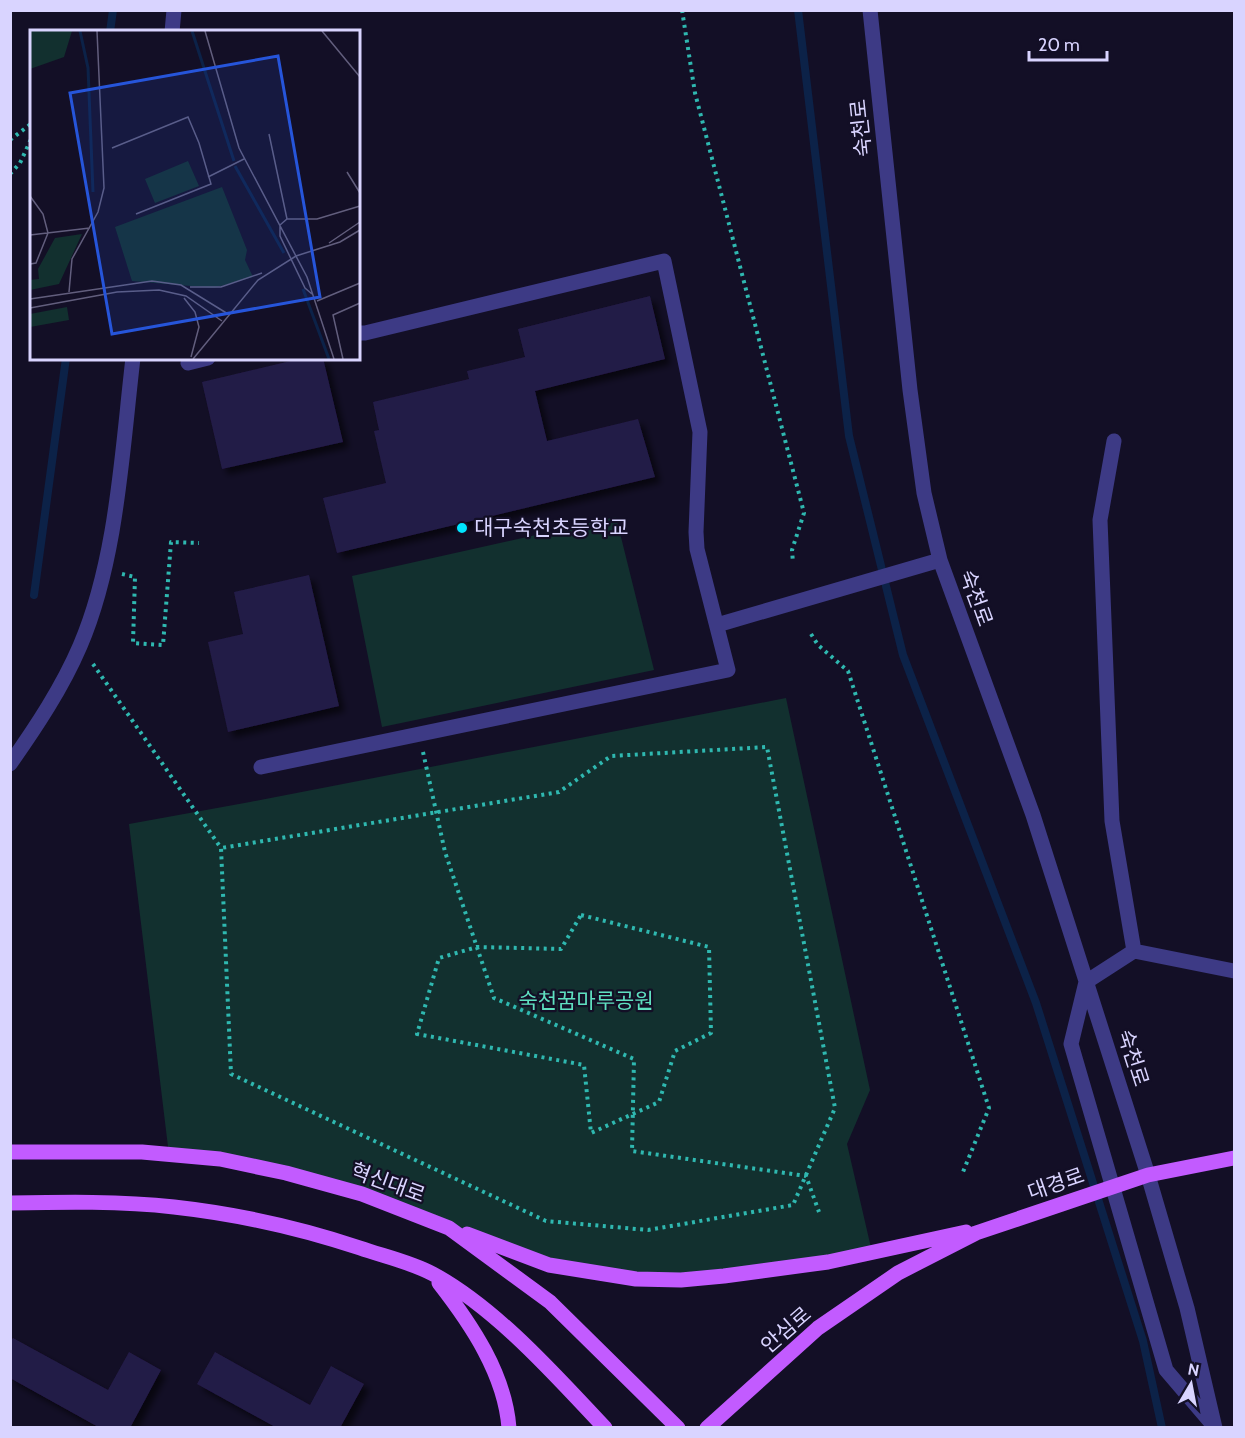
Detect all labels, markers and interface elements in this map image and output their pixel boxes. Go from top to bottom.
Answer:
scale bar [1029,24,1107,62]
inset map [30,30,360,360]
text: 20 m [1038,34,1080,56]
street label: 숙천로 [845,98,876,158]
place label: 대구숙천초등학교 [474,515,629,540]
marker: 대구숙천초등학교 [455,521,469,535]
street label: 숙천로 [955,566,998,629]
park label: 숙천꿈마루공원 [518,988,654,1013]
street label: 숙천로 [1113,1026,1154,1089]
street label: 혁신대로 [348,1158,429,1207]
street label: 대경로 [1024,1162,1087,1205]
street label: 안심로 [756,1301,816,1358]
north arrow [1161,1354,1221,1414]
text: N [1186,1359,1201,1380]

